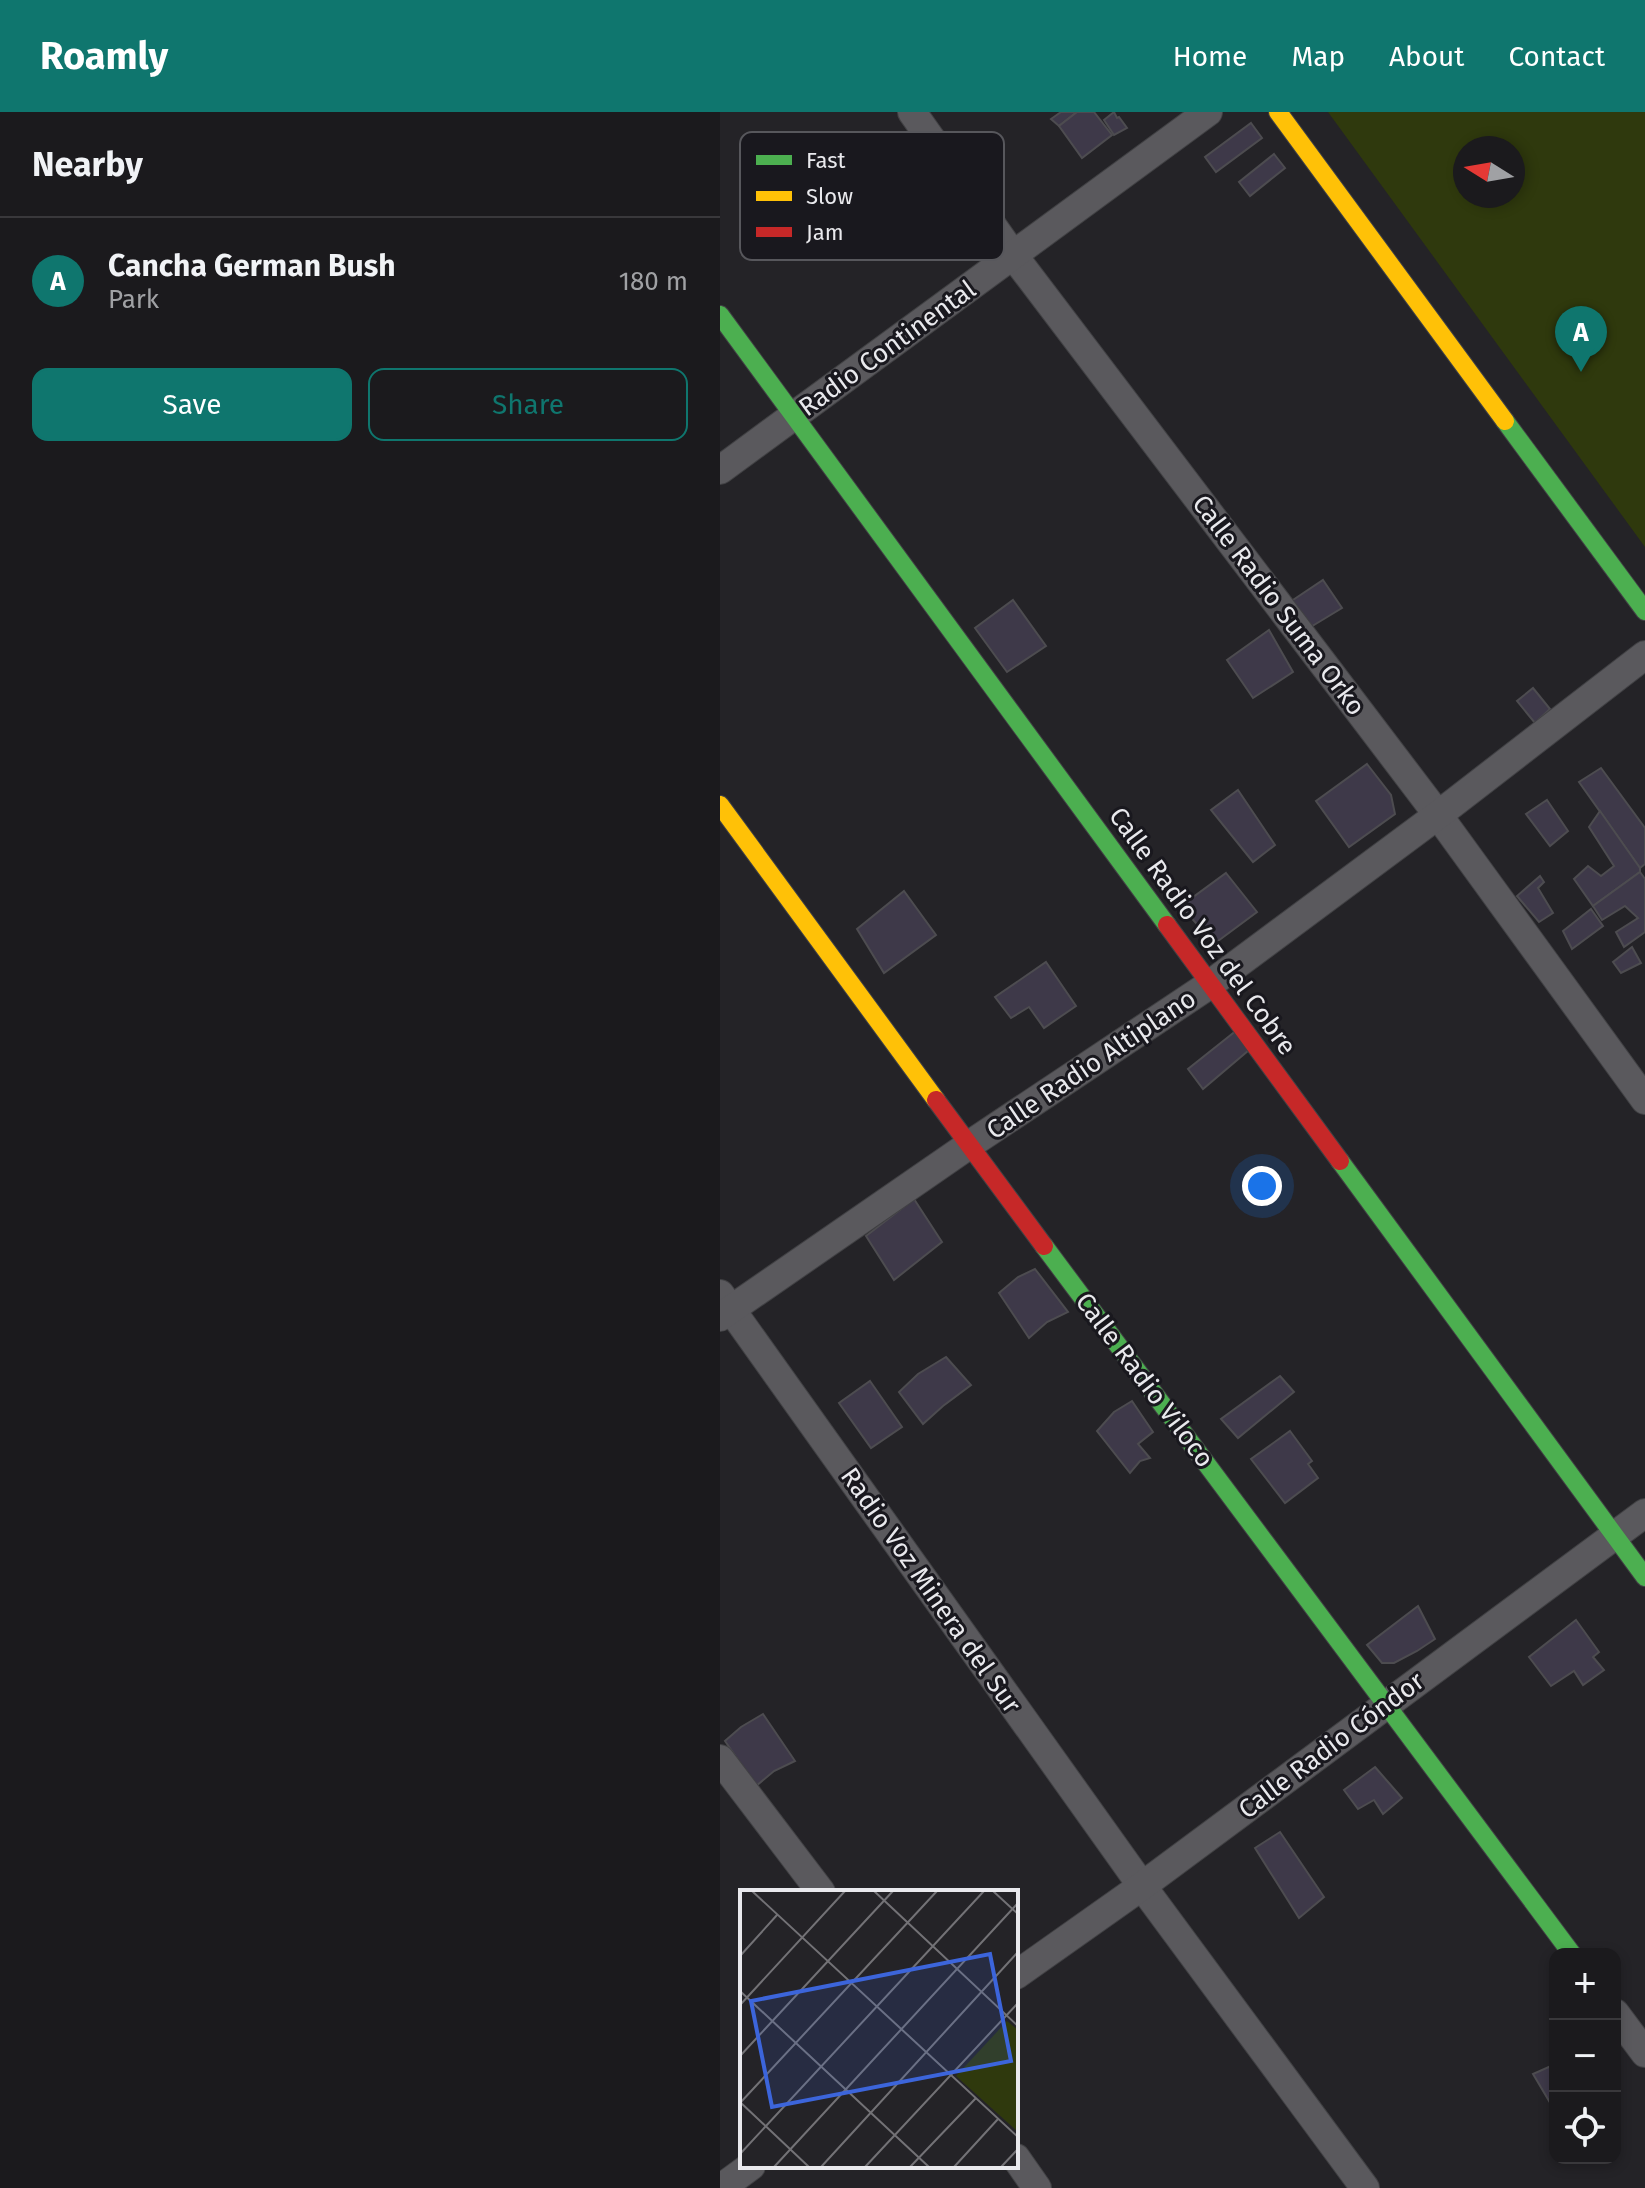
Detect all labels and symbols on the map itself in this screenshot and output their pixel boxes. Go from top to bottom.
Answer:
legend [740,132,1004,260]
north arrow [1453,136,1525,208]
text: Fast [806,147,846,174]
text: Slow [806,183,853,210]
text: Jam [806,219,844,246]
street label: Radio Continental [793,274,982,423]
pin: A [1555,306,1607,372]
street label: Calle Radio Suma Orko [1186,489,1372,722]
street label: Calle Radio Voz del Cobre [1102,802,1303,1061]
street label: Calle Radio Altiplano [981,983,1202,1146]
your location [1242,1166,1282,1206]
street label: Calle Radio Viloco [1069,1287,1220,1474]
street label: Radio Voz Minera del Sur [834,1462,1027,1719]
street label: Calle Radio Cóndor [1232,1666,1430,1825]
inset map [740,1890,1018,2168]

